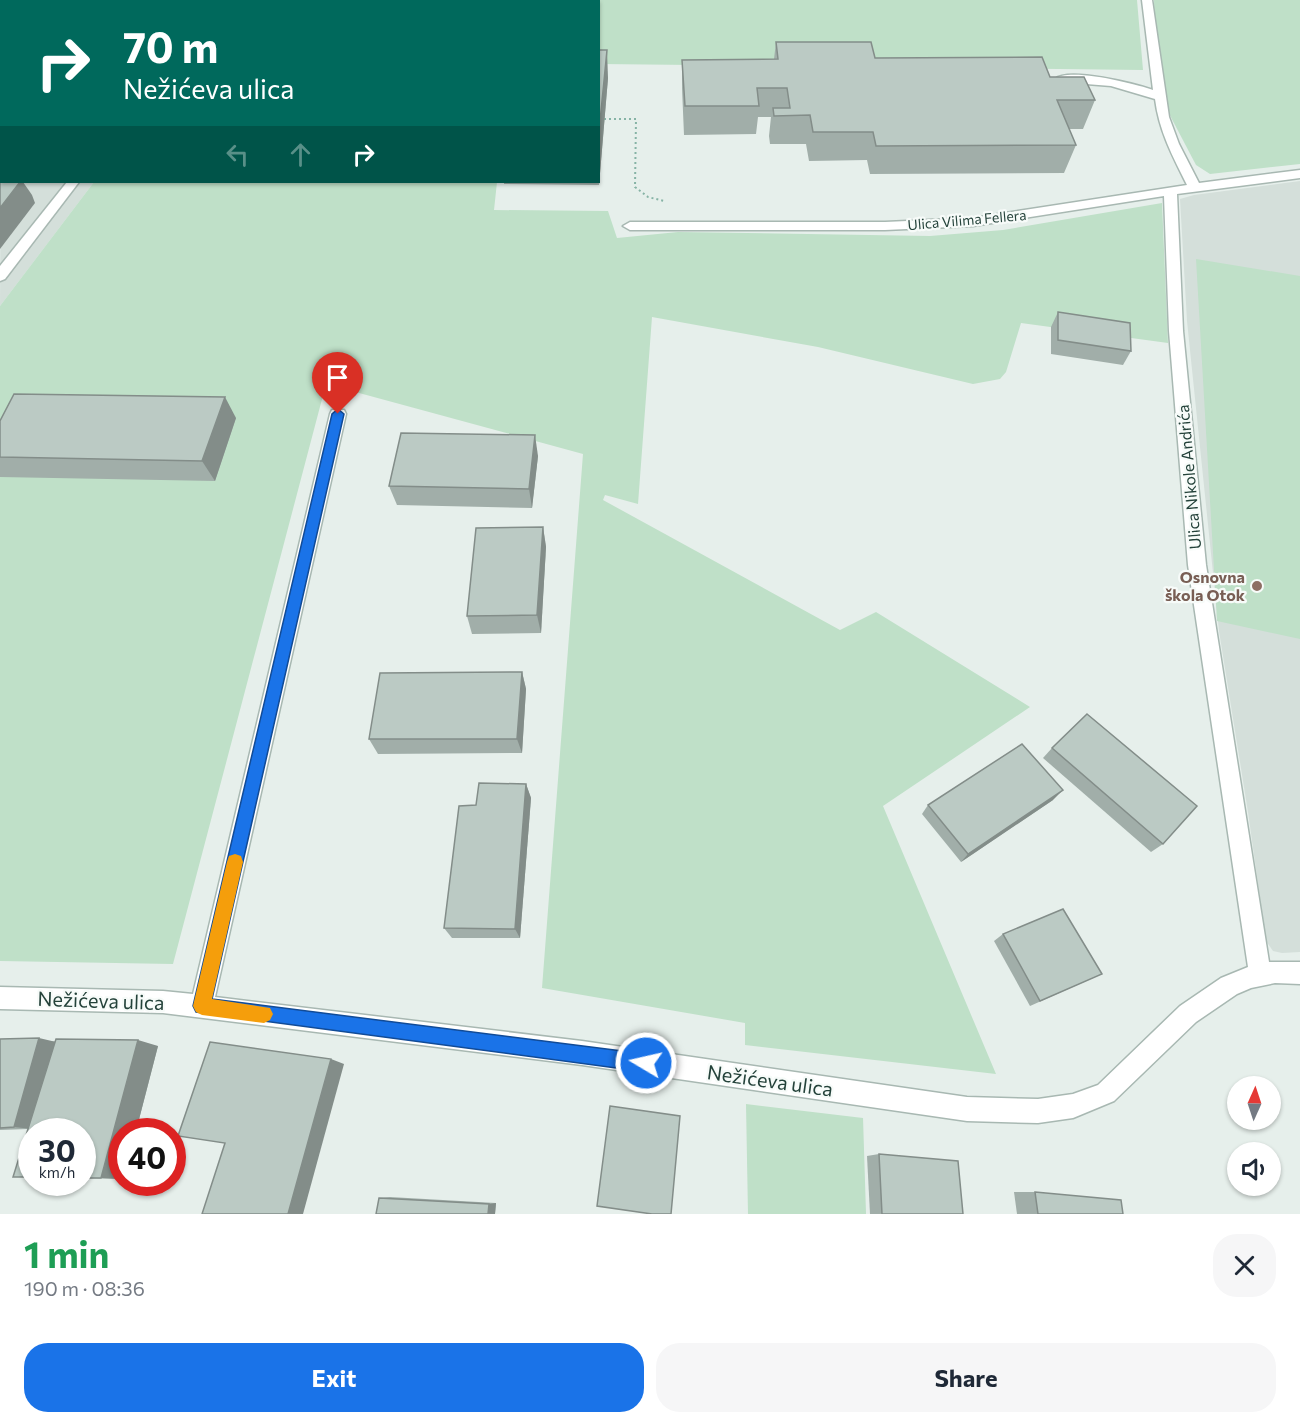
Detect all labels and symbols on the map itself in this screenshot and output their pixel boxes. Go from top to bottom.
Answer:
street label: Ulica Vilima Fellera [907,206,1027,233]
pin [312,352,363,414]
street label: Ulica Nikole Andrića [1173,404,1204,550]
place label: Osnovna škola Otok [1165,567,1246,604]
marker: Osnovna škola Otok [1250,579,1264,593]
street label: Nežićeva ulica [37,986,165,1014]
position arrow [614,1031,678,1095]
street label: Nežićeva ulica [706,1059,835,1101]
north arrow [1227,1076,1281,1130]
speed limit sign: 40 [108,1118,186,1196]

